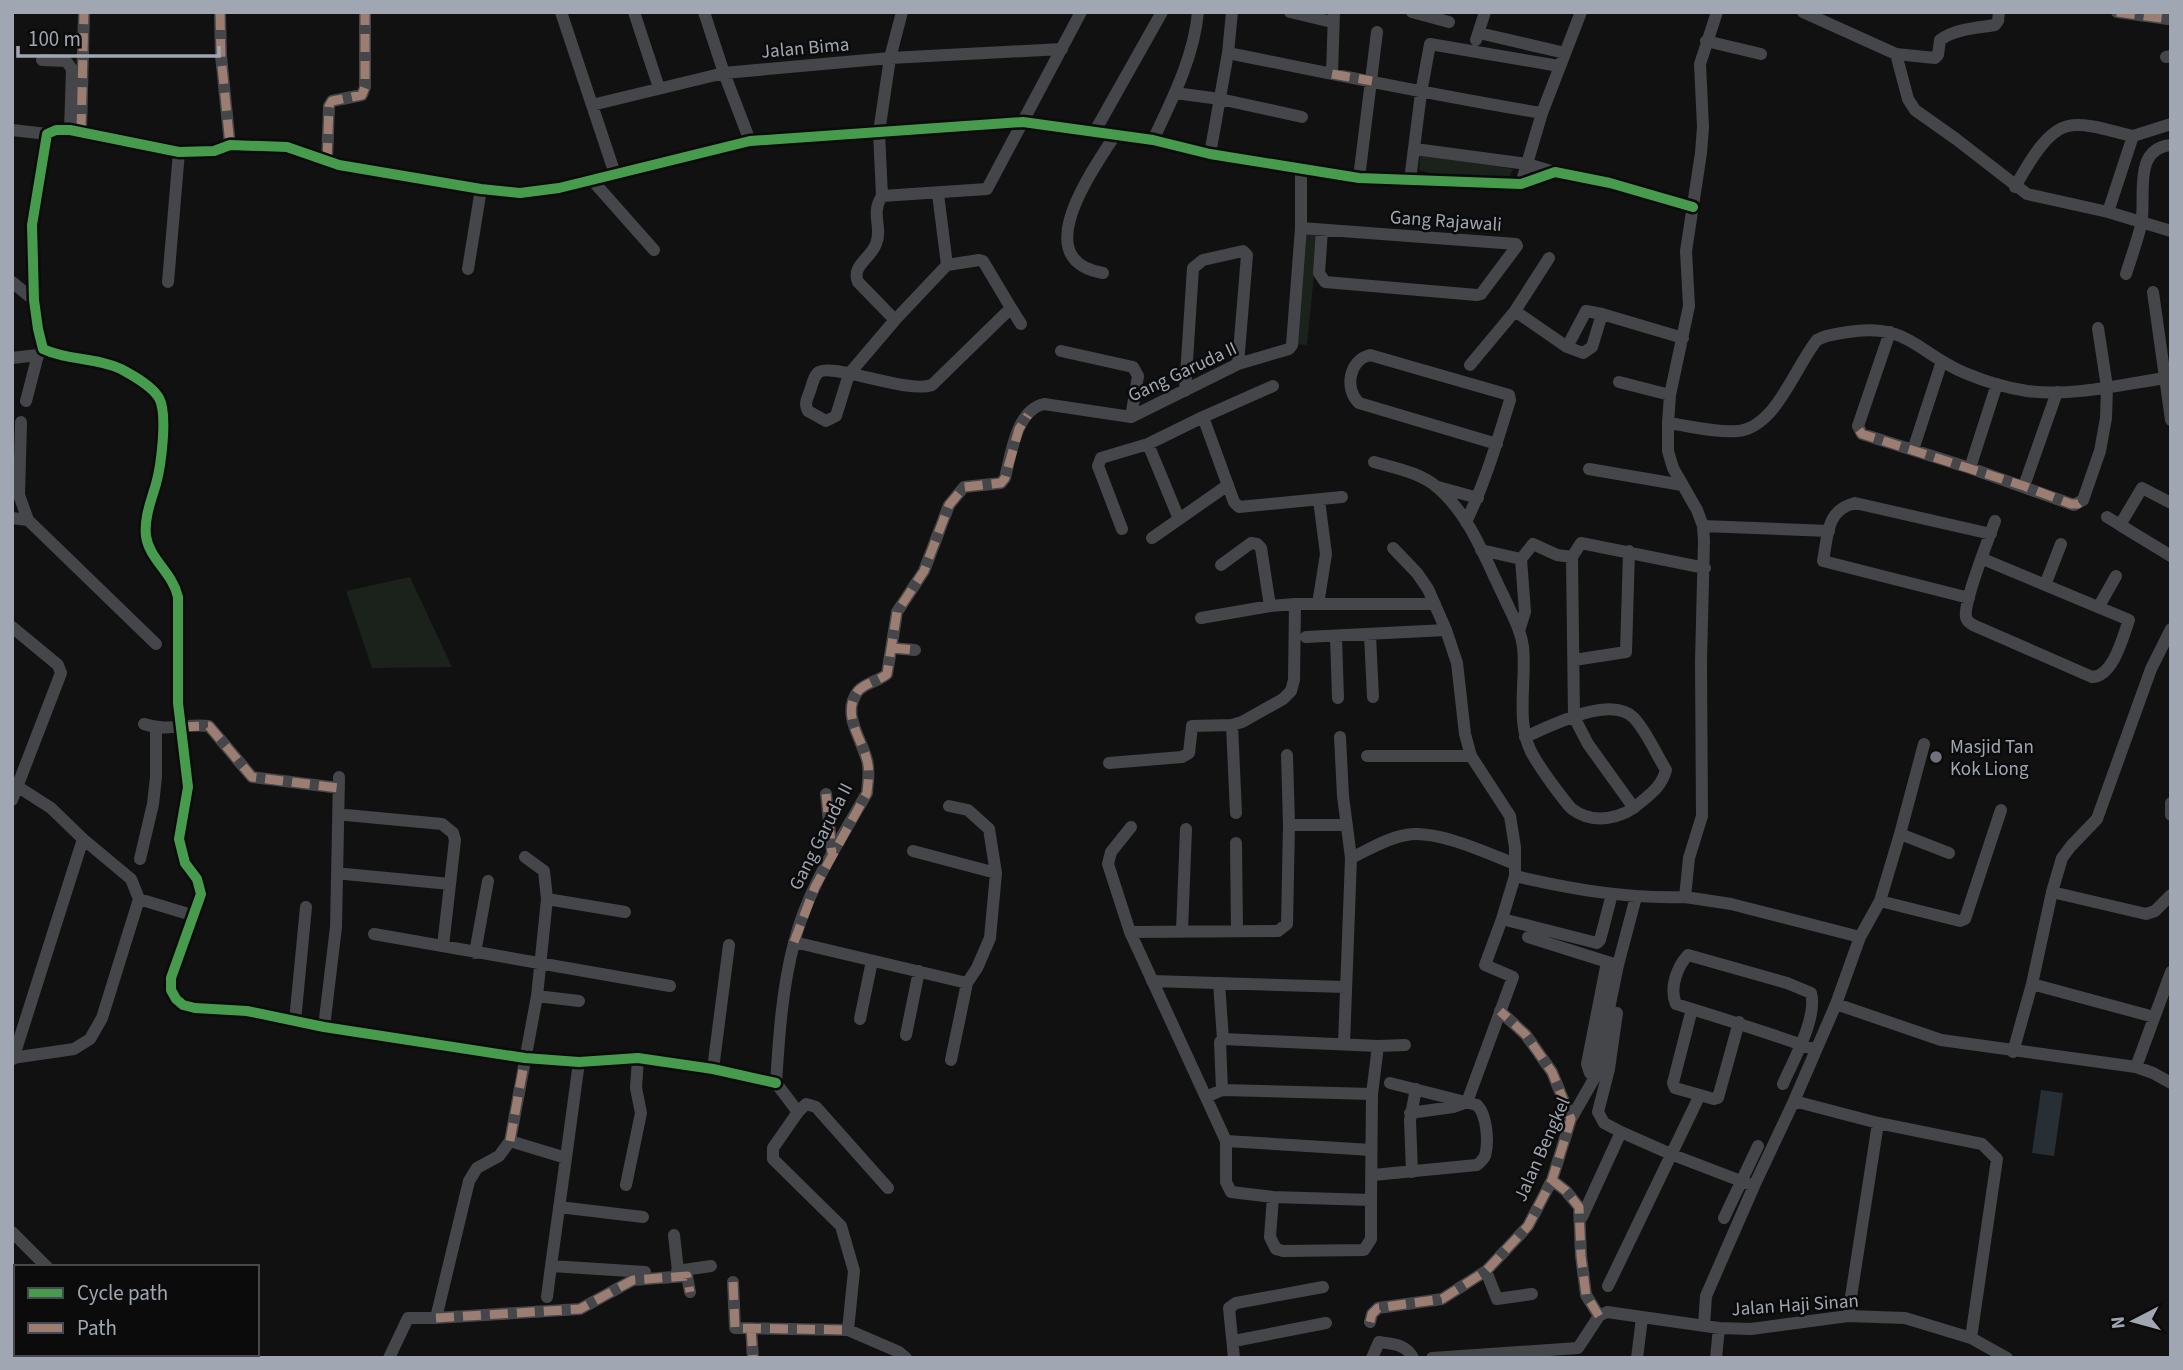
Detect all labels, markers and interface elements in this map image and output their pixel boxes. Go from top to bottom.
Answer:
scale bar [18,14,219,58]
text: 100 m [28,24,81,54]
street label: Jalan Bima [760,31,850,66]
street label: Gang Rajawali [1389,204,1503,239]
street label: Gang Garuda II [1124,335,1241,409]
place label: Masjid Tan Kok Liong [1950,734,2034,783]
marker: Masjid Tan Kok Liong [1928,749,1944,765]
street label: Gang Garuda II [783,778,860,895]
street label: Jalan Bengkel [1507,1093,1577,1206]
legend [14,1265,259,1356]
text: Cycle path [77,1278,168,1308]
north arrow [2099,1286,2169,1356]
street label: Jalan Haji Sinan [1731,1288,1860,1323]
text: Path [77,1313,117,1343]
text: N [2104,1315,2133,1330]

